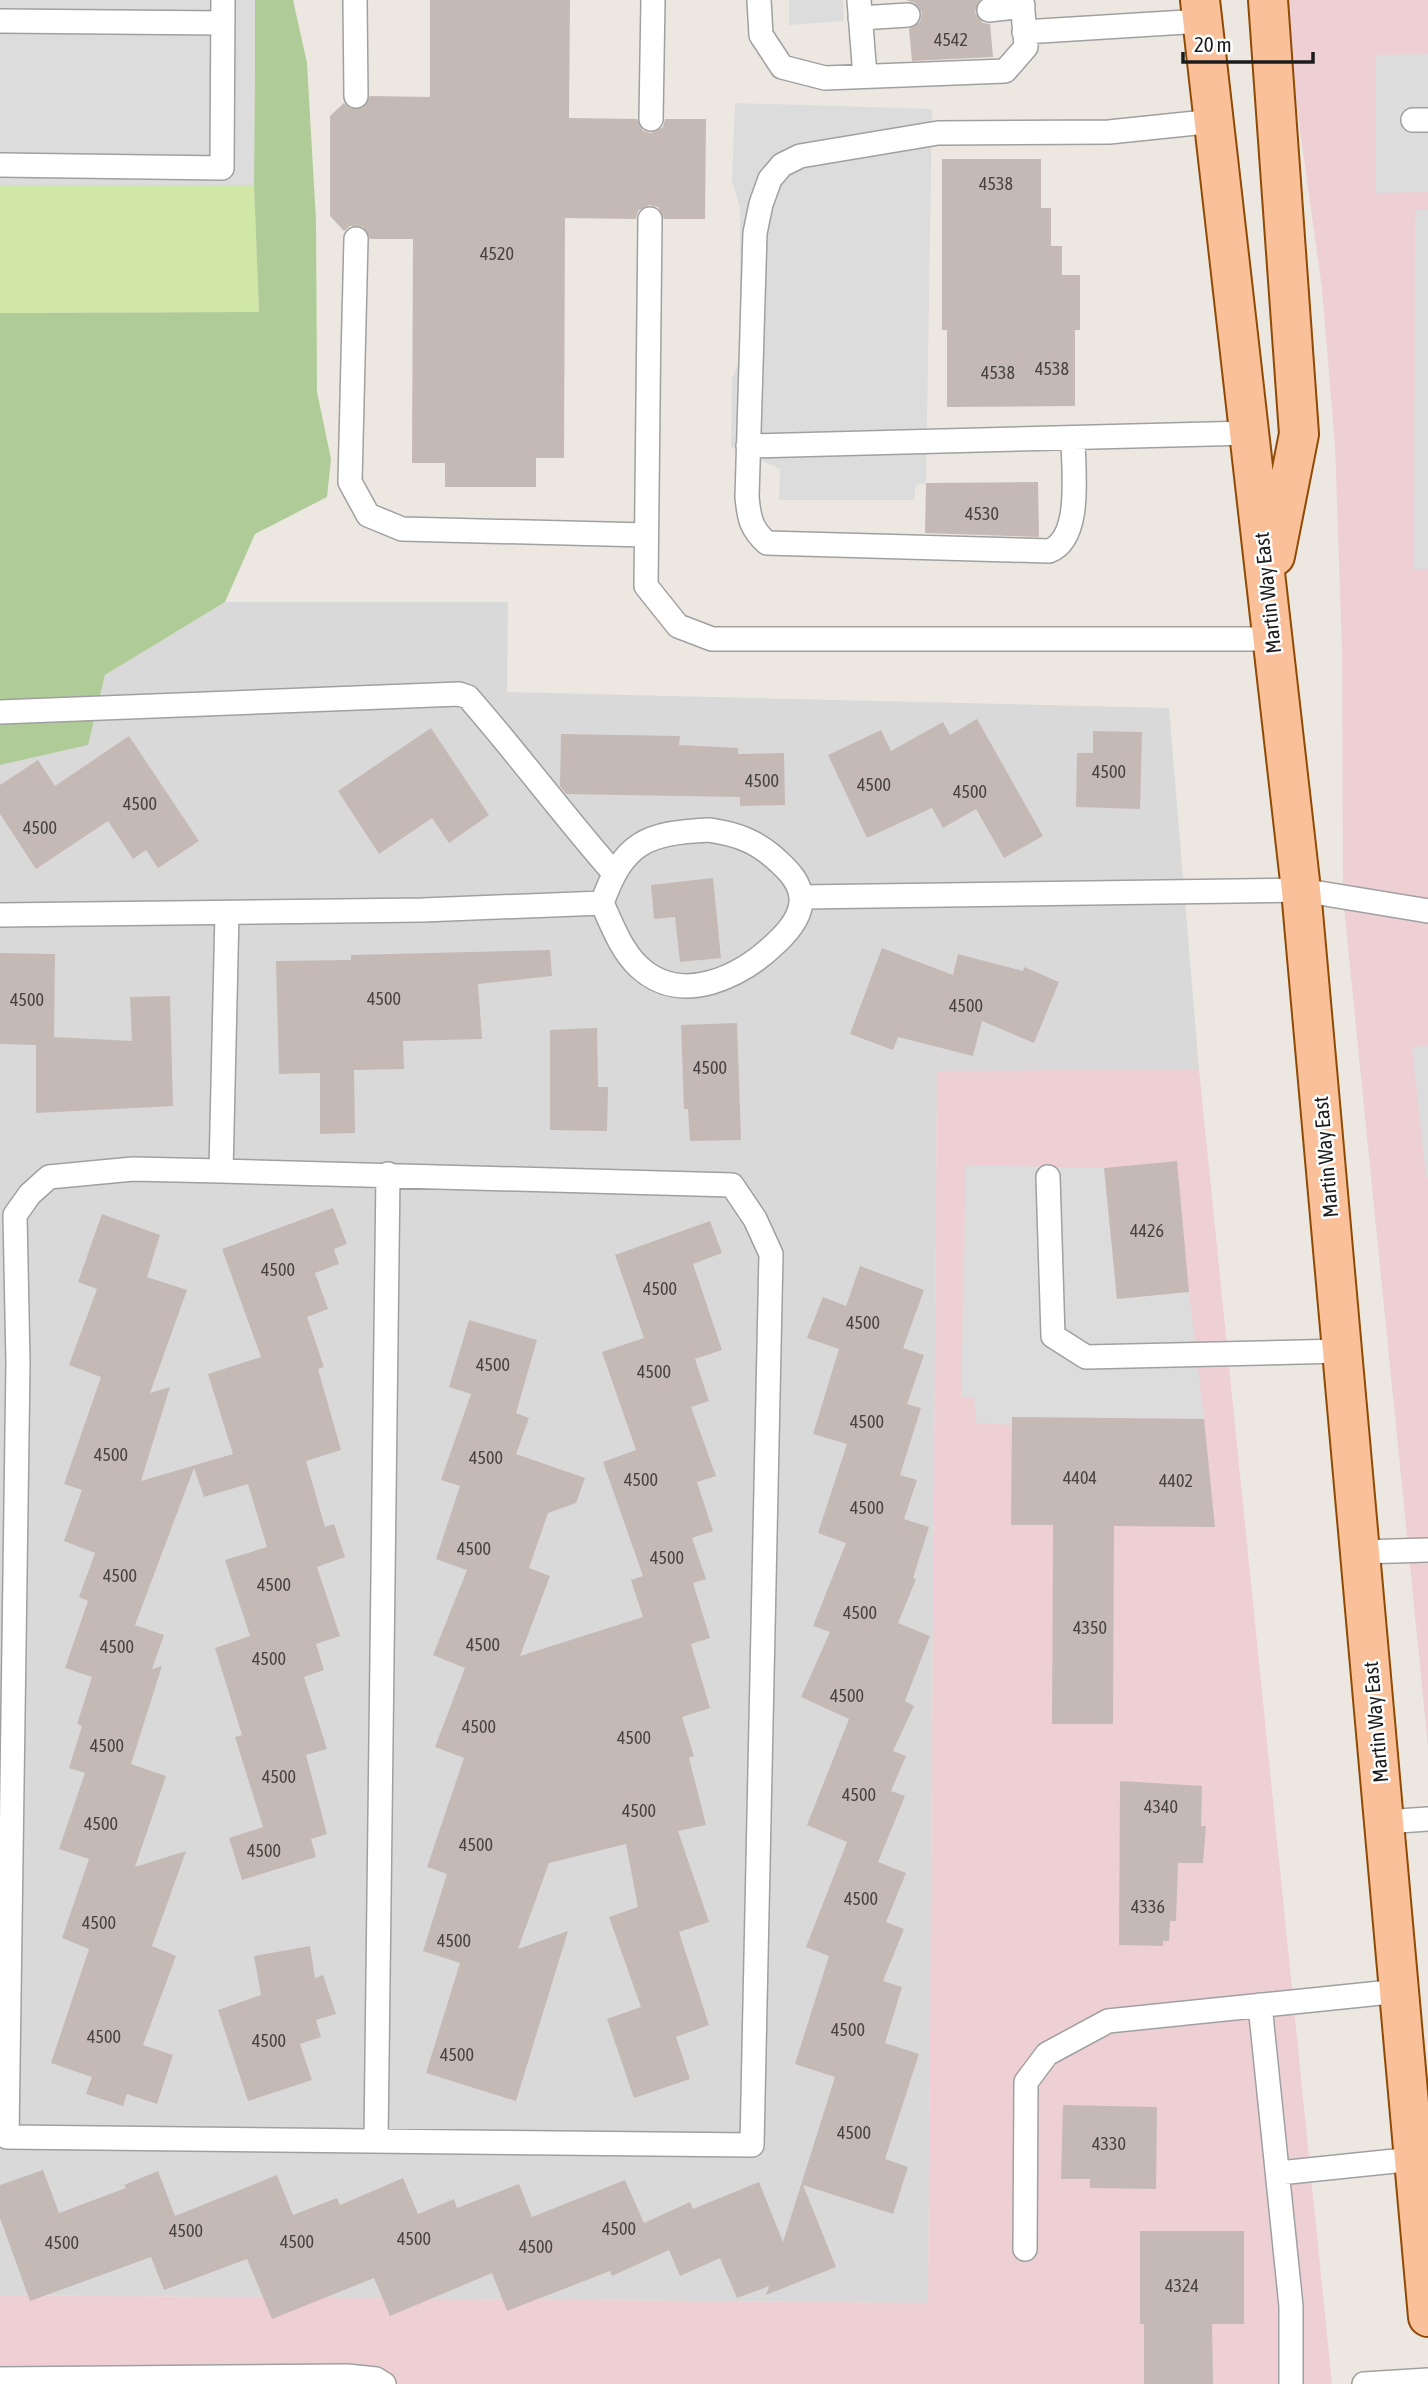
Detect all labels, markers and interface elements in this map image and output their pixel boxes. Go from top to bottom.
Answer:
scale bar [1183,21,1312,65]
house number: 4542 [934,29,968,50]
text: 20 m [1194,32,1232,56]
house number: 4538 [979,173,1013,194]
house number: 4520 [480,243,514,264]
house number: 4538 [1035,358,1069,379]
house number: 4538 [981,362,1015,383]
house number: 4530 [965,503,999,524]
street label: Martin Way East [1249,531,1285,655]
house number: 4500 [1092,761,1126,782]
house number: 4500 [745,770,779,791]
house number: 4500 [857,774,891,795]
house number: 4500 [953,781,987,802]
house number: 4500 [123,793,157,814]
house number: 4500 [23,817,57,838]
house number: 4500 [367,988,401,1009]
house number: 4500 [10,989,44,1010]
house number: 4500 [949,995,983,1016]
house number: 4500 [693,1057,727,1078]
street label: Martin Way East [1308,1095,1342,1219]
house number: 4426 [1130,1220,1164,1241]
house number: 4500 [261,1259,295,1280]
house number: 4500 [643,1278,677,1299]
house number: 4500 [846,1312,880,1333]
house number: 4500 [476,1354,510,1375]
house number: 4500 [637,1361,671,1382]
house number: 4500 [850,1411,884,1432]
house number: 4500 [94,1444,128,1465]
house number: 4500 [469,1447,503,1468]
house number: 4404 [1063,1467,1097,1488]
house number: 4500 [624,1469,658,1490]
house number: 4402 [1159,1470,1193,1491]
house number: 4500 [850,1497,884,1518]
house number: 4500 [457,1538,491,1559]
house number: 4500 [650,1547,684,1568]
house number: 4500 [103,1565,137,1586]
house number: 4500 [257,1574,291,1595]
house number: 4500 [843,1602,877,1623]
house number: 4350 [1073,1617,1107,1638]
house number: 4500 [466,1634,500,1655]
house number: 4500 [100,1636,134,1657]
house number: 4500 [252,1648,286,1669]
street label: Martin Way East [1358,1660,1392,1784]
house number: 4500 [830,1685,864,1706]
house number: 4500 [462,1716,496,1737]
house number: 4500 [617,1727,651,1748]
house number: 4500 [90,1735,124,1756]
house number: 4500 [262,1766,296,1787]
house number: 4500 [842,1784,876,1805]
house number: 4340 [1144,1796,1178,1817]
house number: 4500 [622,1800,656,1821]
house number: 4500 [84,1813,118,1834]
house number: 4500 [459,1834,493,1855]
house number: 4500 [247,1840,281,1861]
house number: 4500 [844,1888,878,1909]
house number: 4336 [1131,1896,1165,1917]
house number: 4500 [82,1912,116,1933]
house number: 4500 [437,1930,471,1951]
house number: 4500 [831,2019,865,2040]
house number: 4500 [87,2026,121,2047]
house number: 4500 [252,2030,286,2051]
house number: 4500 [440,2044,474,2065]
house number: 4500 [837,2122,871,2143]
house number: 4330 [1092,2133,1126,2154]
house number: 4500 [602,2218,636,2239]
house number: 4500 [169,2220,203,2241]
house number: 4500 [397,2228,431,2249]
house number: 4500 [280,2231,314,2252]
house number: 4500 [45,2232,79,2253]
house number: 4500 [519,2236,553,2257]
house number: 4324 [1165,2275,1199,2296]

